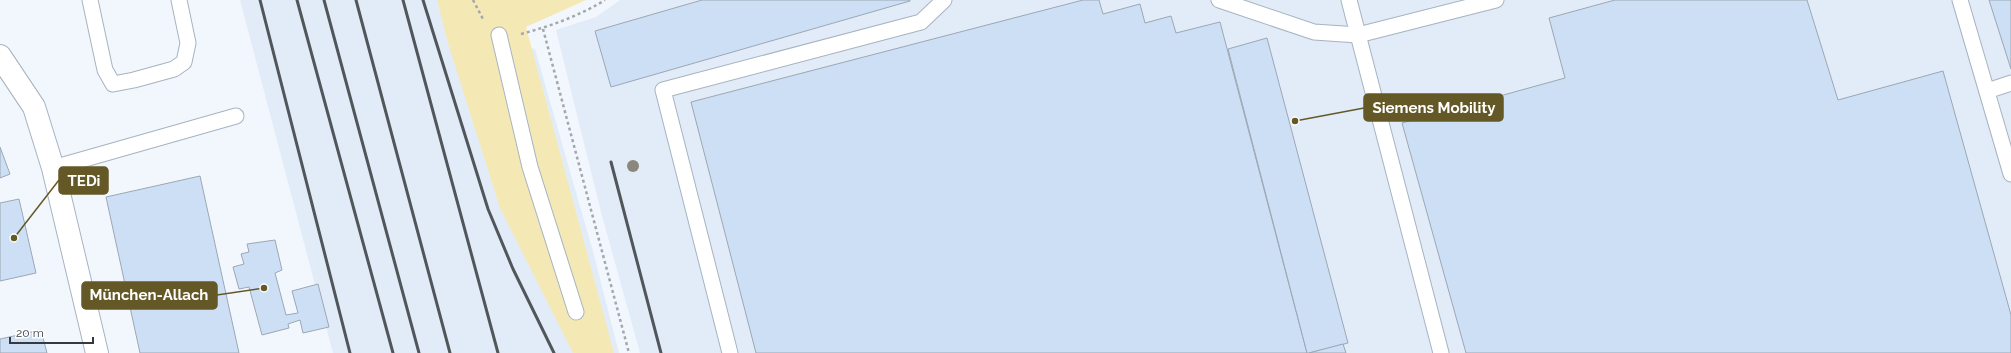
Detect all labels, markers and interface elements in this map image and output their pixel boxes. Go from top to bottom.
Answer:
callout: Siemens Mobility [1364,94,1503,121]
text: Siemens Mobility [1373,99,1496,117]
callout: TEDi [59,167,108,194]
text: TEDi [68,172,100,190]
callout: München-Allach [82,282,217,309]
text: München-Allach [90,286,208,304]
scale bar [10,319,93,345]
text: 20 m [16,326,44,340]

